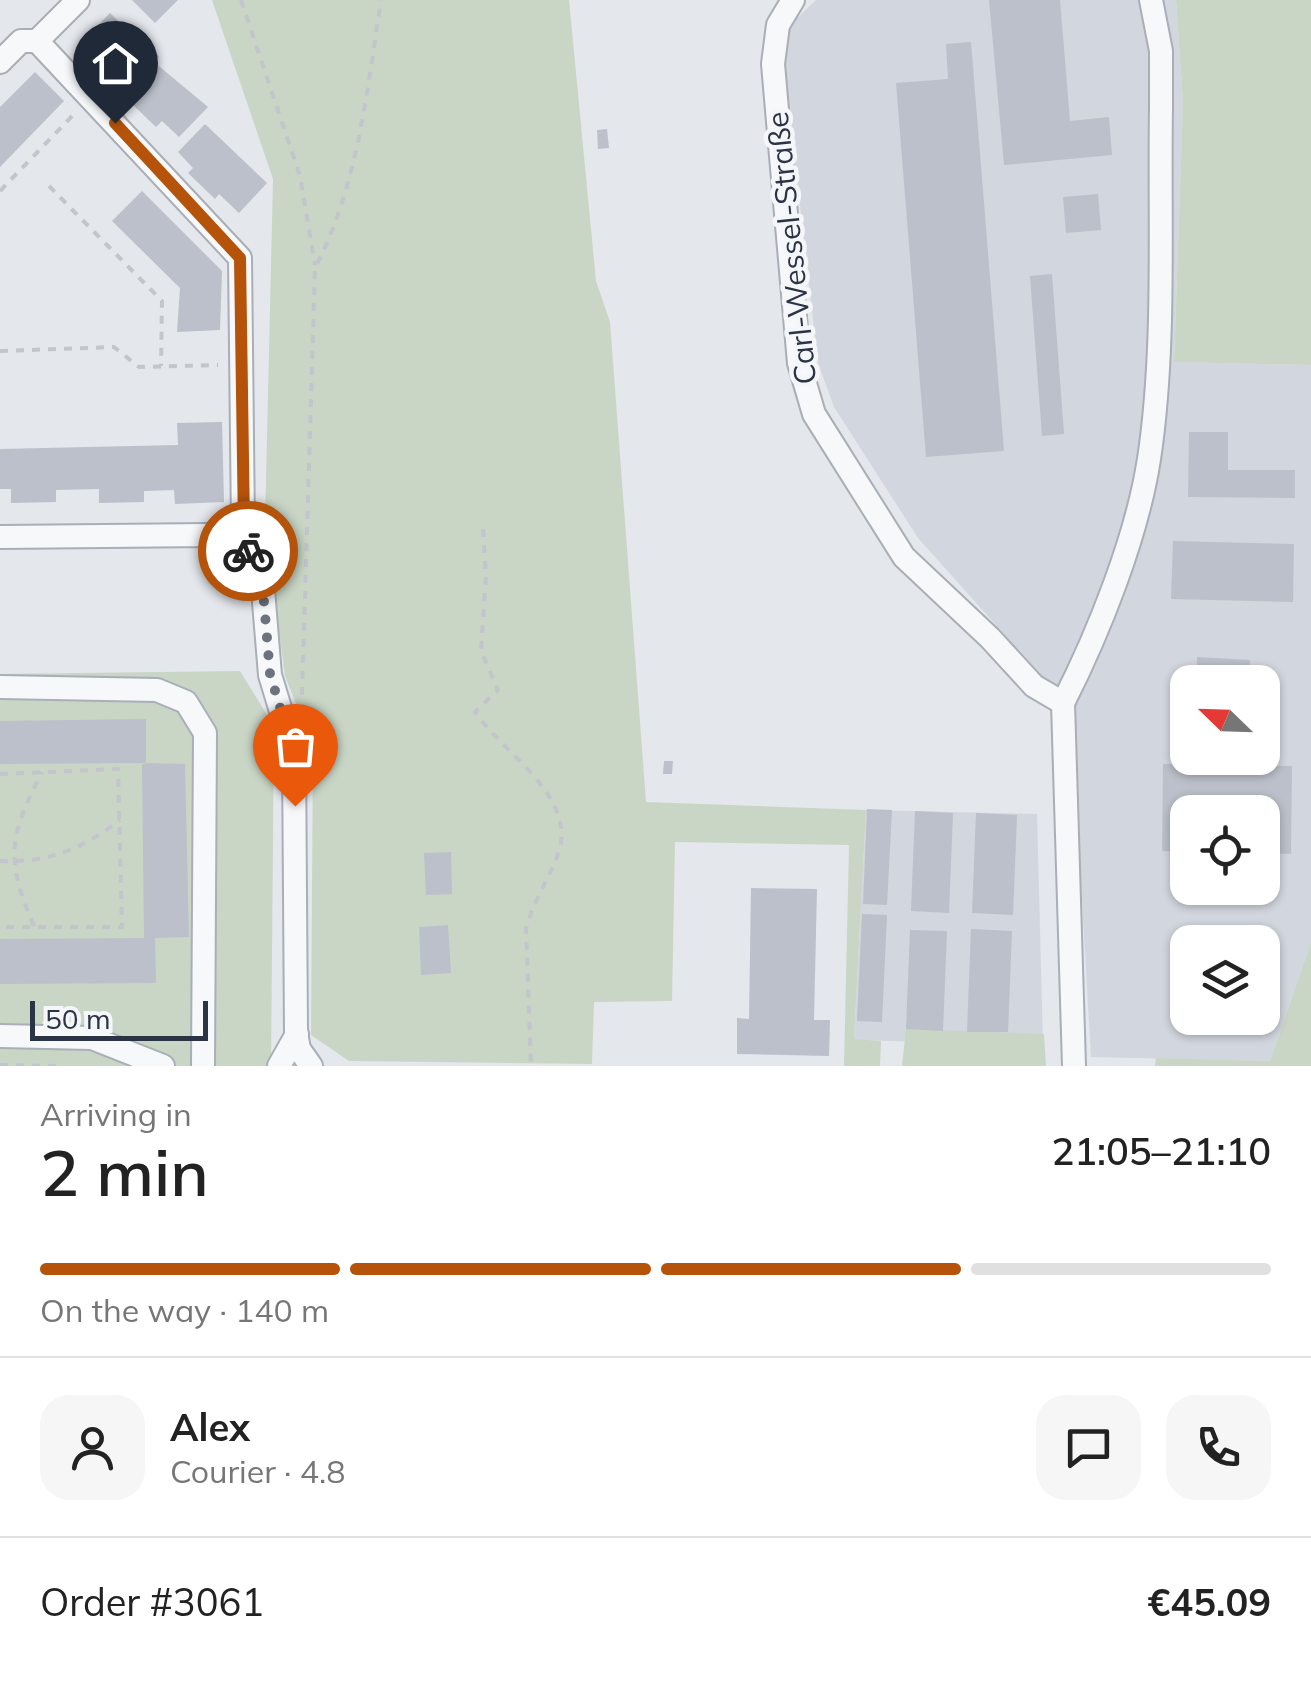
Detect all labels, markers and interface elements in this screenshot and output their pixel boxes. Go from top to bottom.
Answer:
pin [73,21,158,124]
icon: home [88,36,143,91]
street label: Carl-Wessel-Straße [758,110,824,386]
courier [198,501,298,601]
icon: bike [221,524,276,579]
north arrow [1170,665,1280,775]
map controls [1170,665,1280,1035]
pin [253,704,338,807]
icon: bag [268,719,323,774]
button: locate [1170,795,1280,905]
button: layers [1170,925,1280,1035]
scale bar [30,996,208,1040]
text: 50 m [45,1001,111,1036]
text: Arriving in [40,1094,192,1134]
text: 21:05–21:10 [1051,1127,1271,1175]
text: 2 min [40,1131,209,1212]
text: On the way · 140 m [40,1290,329,1330]
button: person [40,1395,145,1500]
button: chat [1036,1395,1141,1500]
button: phone [1166,1395,1271,1500]
text: Alex [170,1403,250,1451]
text: Courier · 4.8 [170,1451,346,1491]
text: Order #3061 [40,1578,264,1626]
text: €45.09 [1148,1578,1271,1626]

